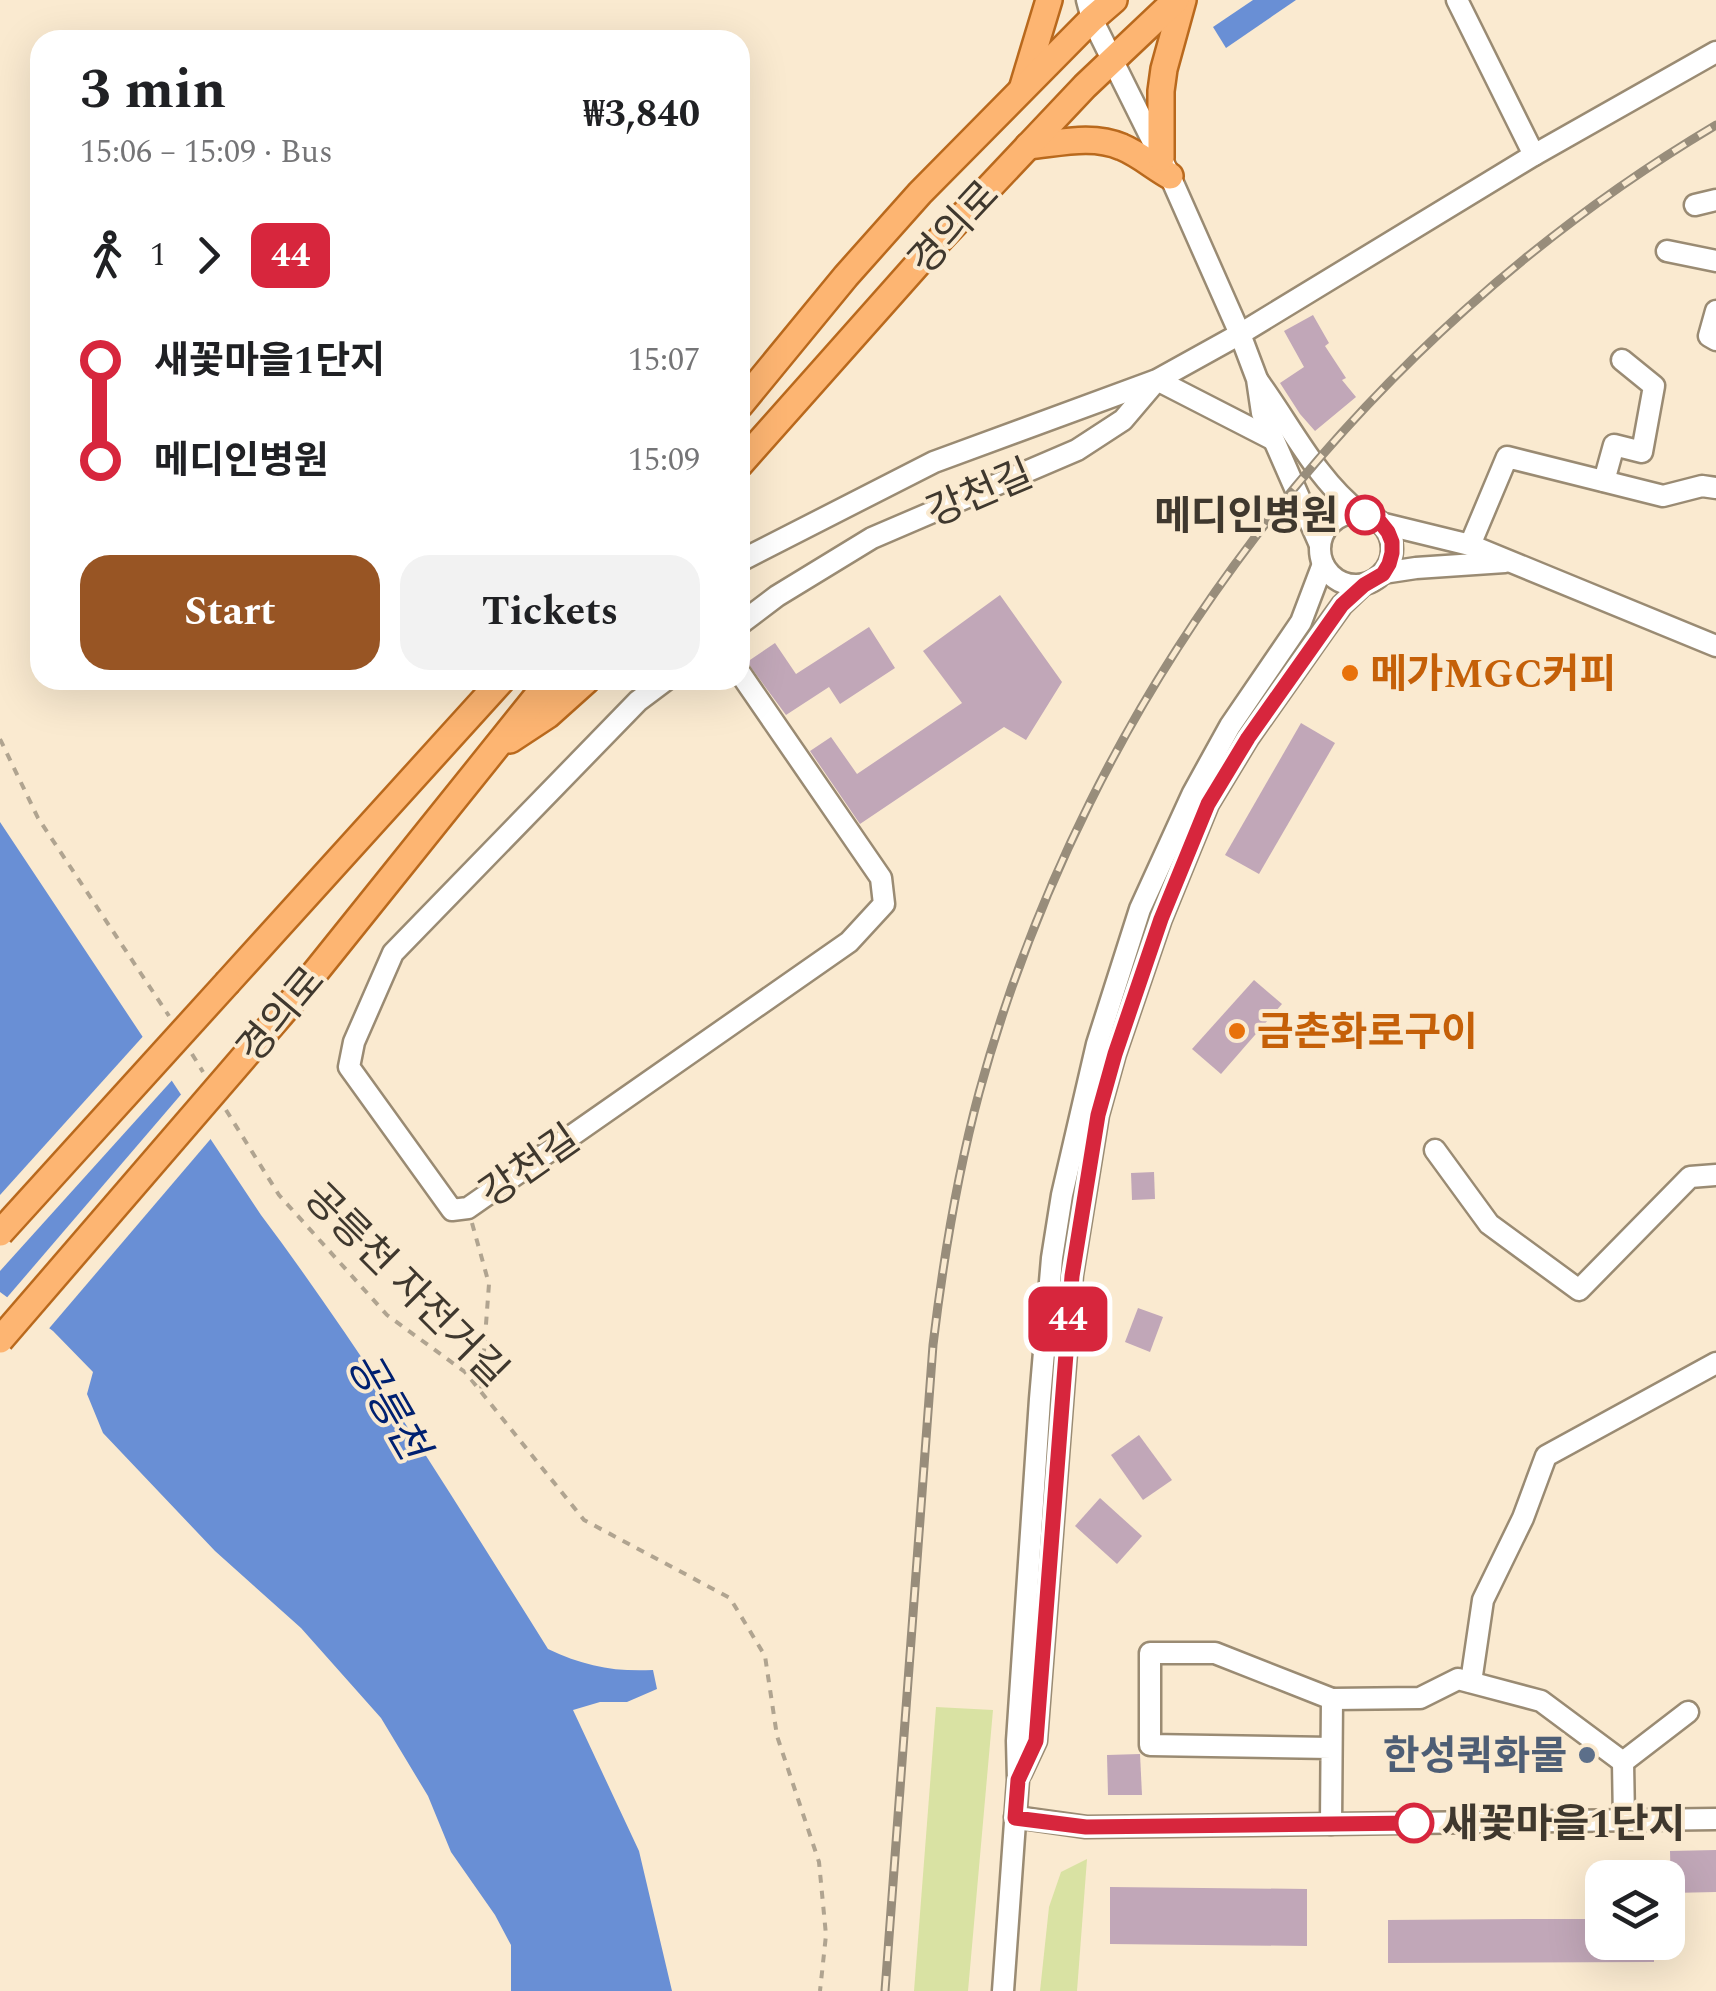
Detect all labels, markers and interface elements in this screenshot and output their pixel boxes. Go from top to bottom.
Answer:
text: 3 min [80,49,226,132]
text: ₩3,840 [583,86,700,144]
text: 15:06 – 15:09 · Bus [80,128,333,177]
street label: 경의로 [895,168,1015,290]
icon: walk [80,228,135,283]
icon: forward [181,228,236,283]
text: 44 [271,229,310,282]
text: 1 [150,231,166,280]
text: 새꽃마을1단지 [154,333,385,391]
text: 15:07 [628,336,700,385]
text: 메디인병원 [154,433,329,491]
text: 15:09 [628,436,700,485]
street label: 강천길 [917,445,1043,544]
place label: 메디인병원 [1154,487,1338,548]
marker: 메디인병원 [1346,496,1384,534]
button: Start [80,555,380,670]
button: Tickets [400,555,700,670]
place label: 메가MGC커피 [1370,645,1616,706]
marker: 메가MGC커피 [1339,662,1361,684]
street label: 경의로 [223,954,341,1078]
place label: 금촌화로구이 [1257,1003,1478,1064]
marker: 금촌화로구이 [1226,1020,1248,1042]
street label: 강천길 [468,1110,593,1224]
street label: 공릉천 자전거길 [289,1170,521,1402]
line badge: 44 [1023,1286,1113,1352]
text: 44 [1048,1293,1088,1346]
water label: 공릉천 [331,1340,445,1476]
place label: 한성퀵화물 [1383,1727,1567,1788]
marker: 한성퀵화물 [1576,1744,1598,1766]
place label: 새꽃마을1단지 [1442,1795,1685,1856]
marker: 새꽃마을1단지 [1395,1804,1433,1842]
map controls [1585,1860,1685,1960]
button: layers [1585,1860,1685,1960]

